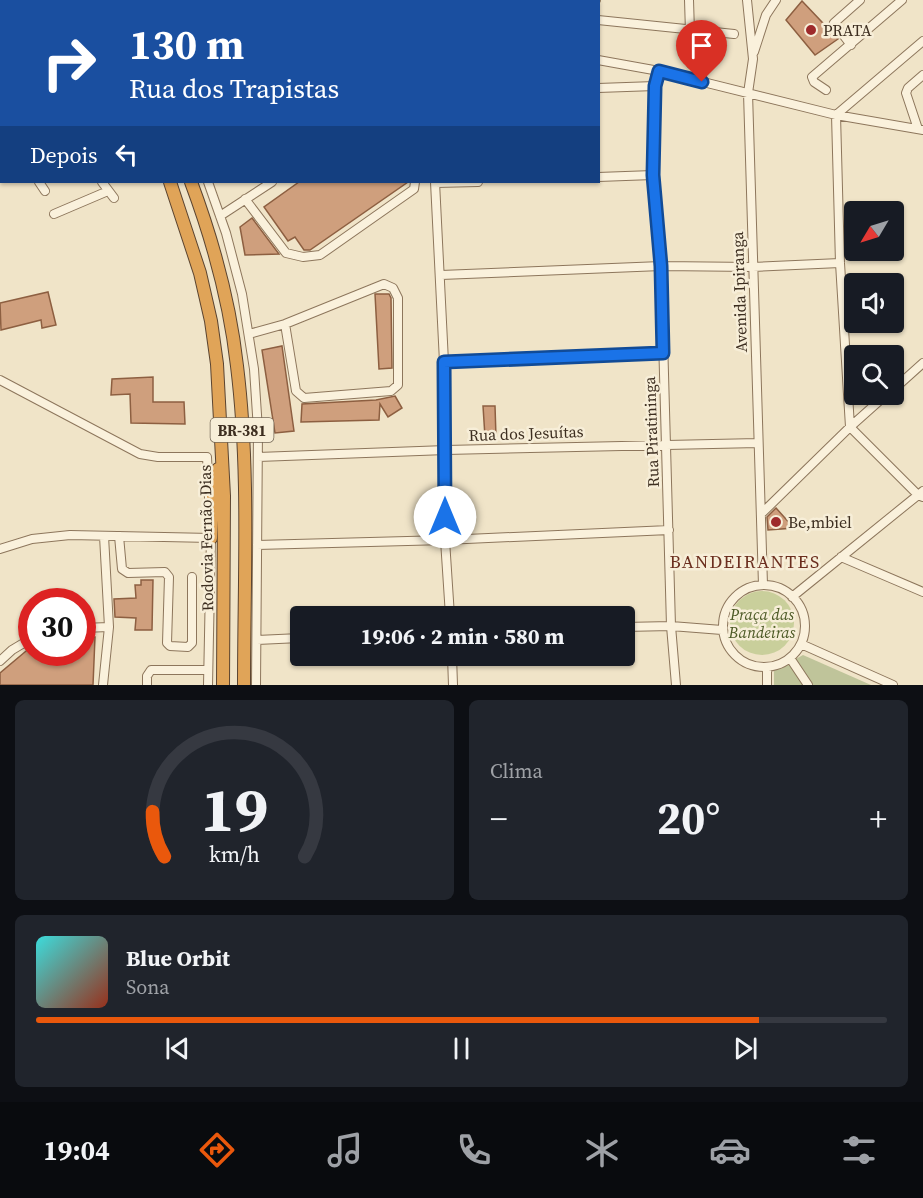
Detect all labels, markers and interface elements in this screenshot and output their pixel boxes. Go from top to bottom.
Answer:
text: 130 m [129,15,244,73]
place label: PRATA [823,19,872,41]
pin [676,20,727,82]
marker: PRATA [804,23,818,37]
icon: right [30,24,108,102]
icon: arrive [685,29,718,62]
text: Rua dos Trapistas [129,70,339,107]
icon: left [110,138,143,171]
text: Depois [30,140,98,170]
north arrow [844,201,904,261]
map controls [844,201,904,405]
street label: Avenida Ipiranga [726,230,752,353]
button: sound [844,273,904,333]
button: search [844,345,904,405]
street label: Rua Piratininga [638,375,664,488]
road number: BR-381 [210,418,274,442]
street label: Rua dos Jesuítas [468,420,584,446]
street label: Rodovia Fernão Dias [194,464,218,612]
position arrow [413,485,477,549]
place label: Be,mbiel [788,511,852,533]
marker: Be,mbiel [769,515,783,529]
district label: BANDEIRANTES [669,549,821,574]
speed limit sign: 30 [18,588,96,666]
park label: Praça das Bandeiras [728,603,796,643]
text: 19:06 · 2 min · 580 m [361,621,564,651]
text: Clima [490,757,543,785]
text: 19 [201,766,268,852]
text: 20° [657,787,720,849]
text: − [490,796,508,841]
text: + [869,796,887,841]
text: km/h [209,840,260,869]
text: Blue Orbit [126,943,230,973]
text: Sona [126,973,170,1001]
icon: previous [161,1032,194,1065]
icon: pause [445,1032,478,1065]
icon: next [729,1032,762,1065]
icon: directions [196,1129,238,1171]
icon: music [324,1129,366,1171]
icon: phone [453,1129,495,1171]
icon: climate [581,1129,623,1171]
icon: car [709,1129,751,1171]
icon: filters [838,1129,880,1171]
text: 19:04 [43,1132,110,1169]

